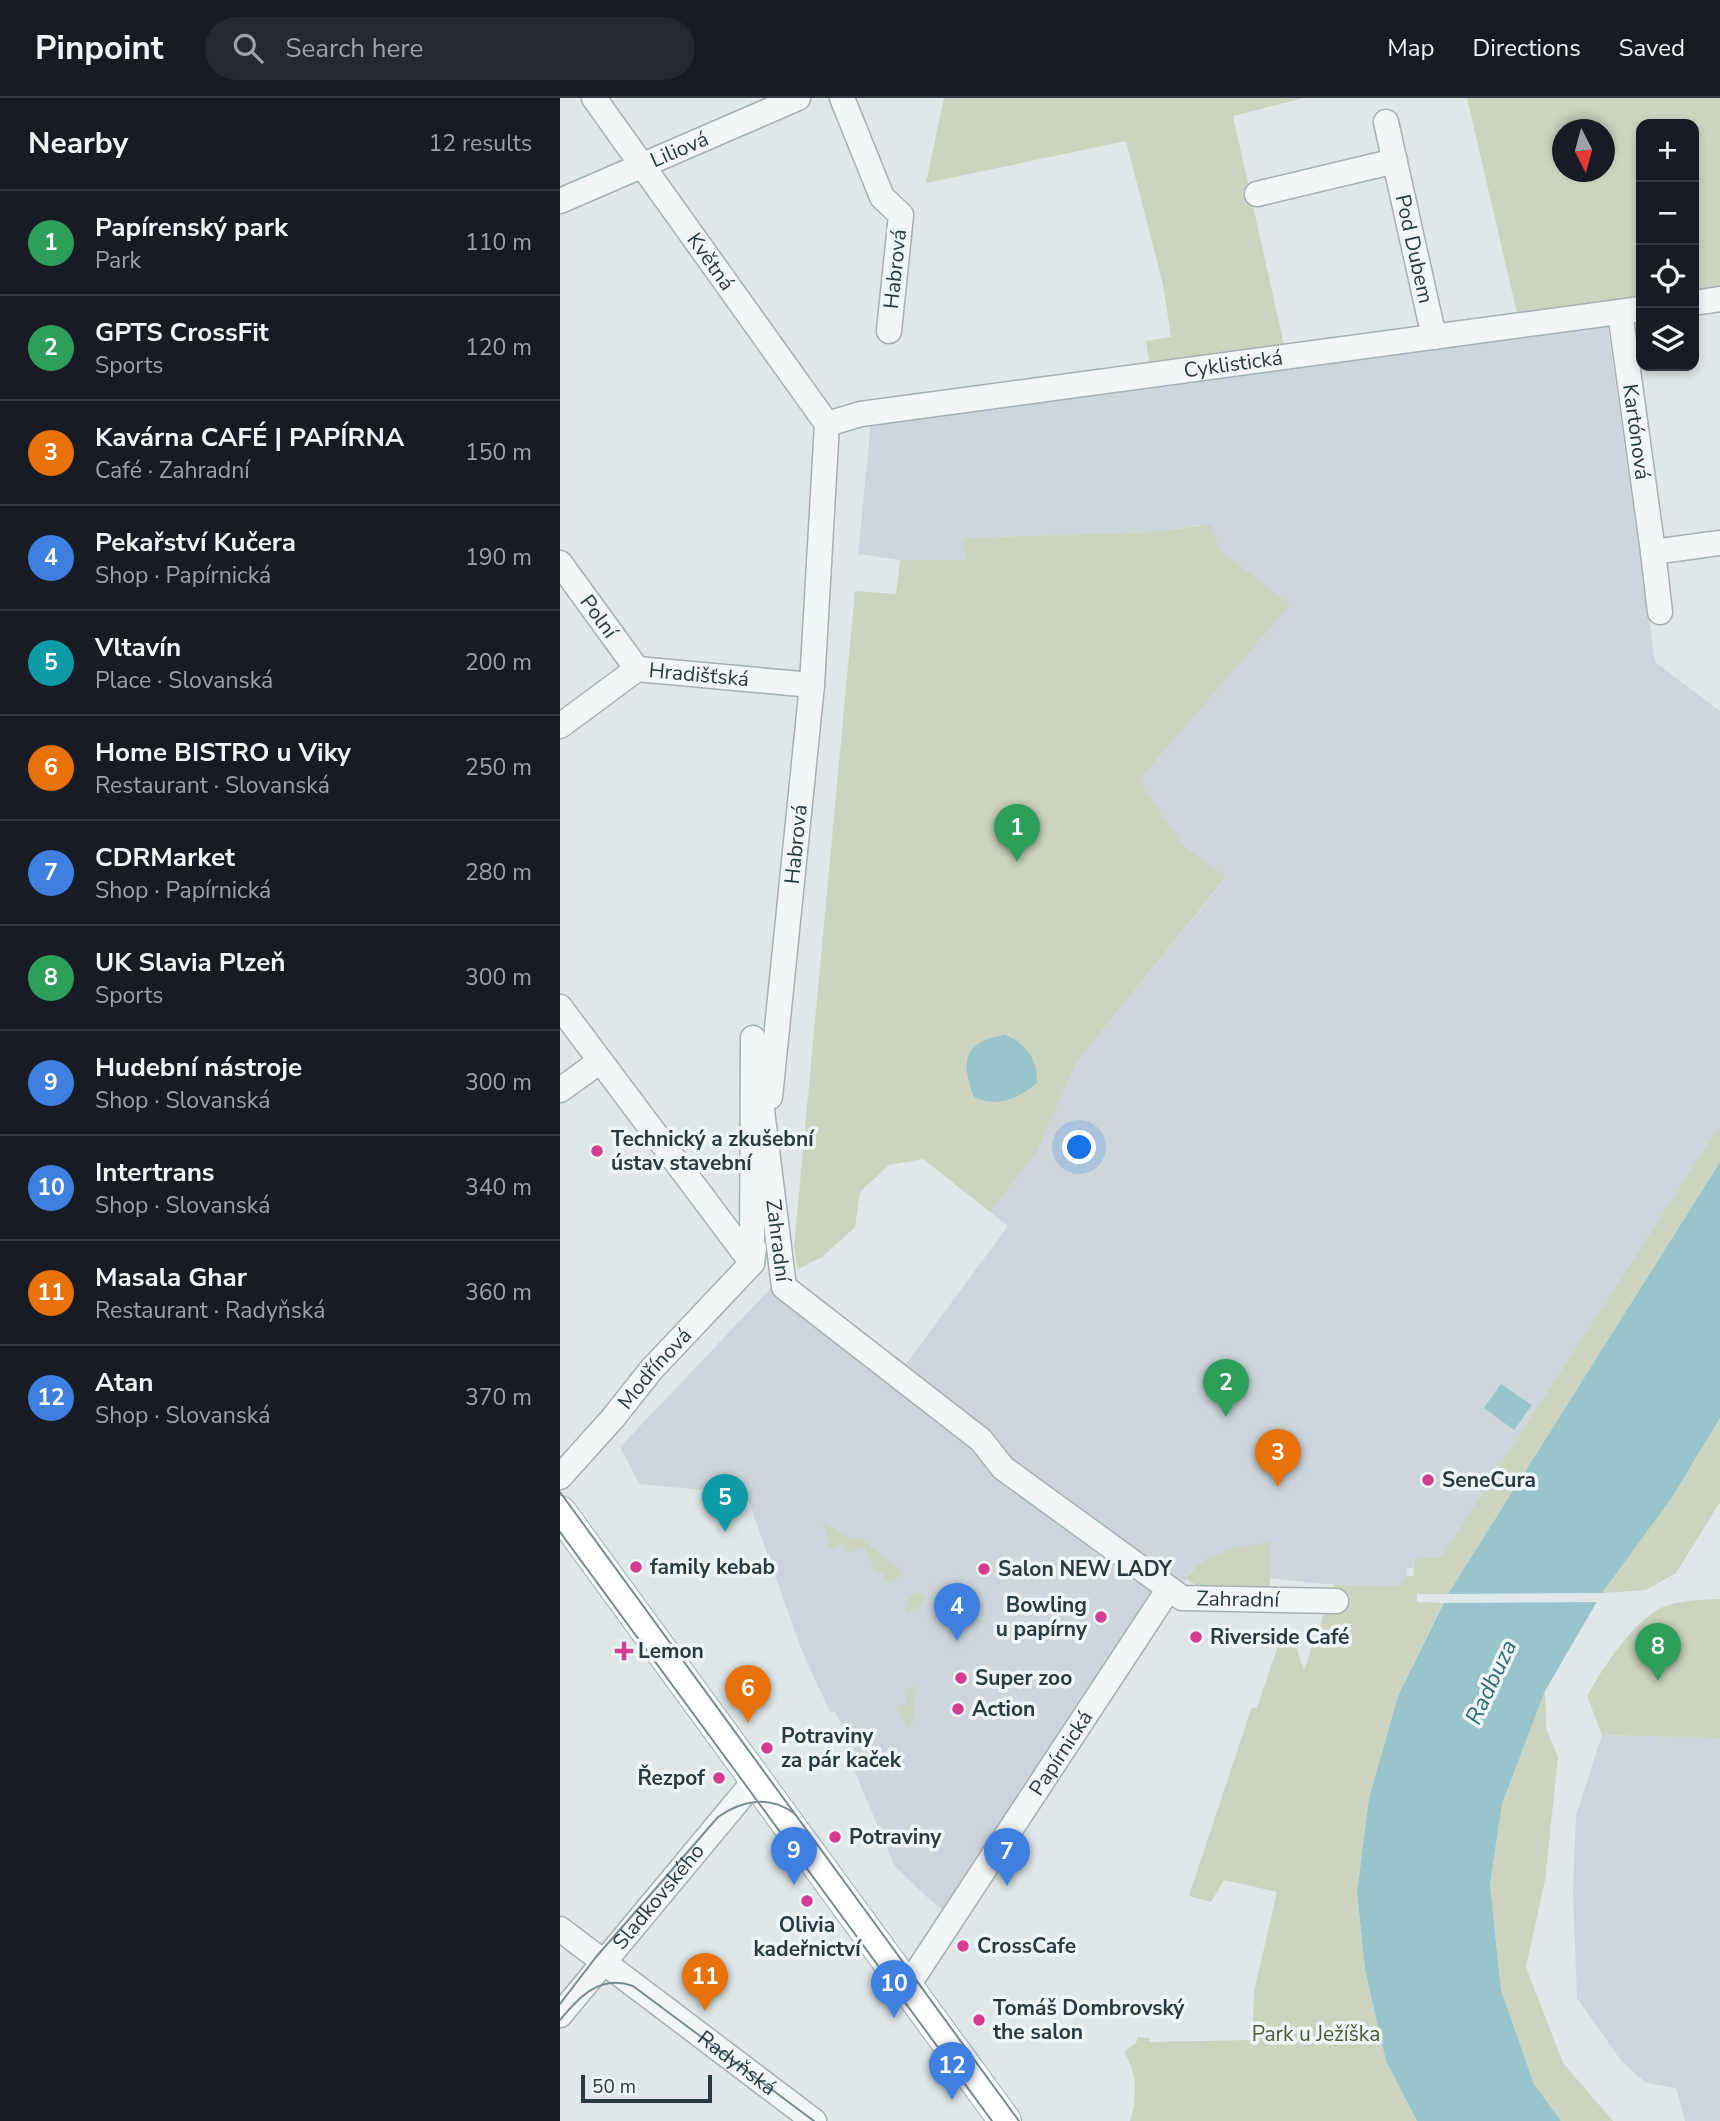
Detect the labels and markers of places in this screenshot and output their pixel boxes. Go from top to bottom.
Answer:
pin: 1 [994,804,1040,862]
place label: Technický a zkušební ústav stavební [611,1125,815,1177]
marker: Technický a zkušební ústav stavební [589,1143,605,1159]
pin: 2 [1203,1359,1249,1417]
pin: 3 [1255,1429,1301,1487]
place label: SeneCura [1442,1466,1536,1494]
marker: SeneCura [1420,1472,1436,1488]
pin: 5 [702,1474,748,1532]
place label: family kebab [650,1553,775,1581]
place label: Salon NEW LADY [998,1555,1173,1583]
marker: family kebab [628,1559,644,1575]
marker: Salon NEW LADY [976,1561,992,1577]
pin: 4 [934,1583,980,1641]
place label: Bowling u papírny [996,1591,1088,1643]
marker: Bowling u papírny [1093,1609,1109,1625]
place label: Riverside Café [1210,1623,1350,1651]
pin: 8 [1635,1623,1681,1681]
marker: Riverside Café [1188,1629,1204,1645]
place label: Lemon [638,1637,704,1665]
marker: Lemon [616,1643,632,1659]
place label: Super zoo [975,1664,1072,1692]
pin: 6 [725,1665,771,1723]
marker: Super zoo [953,1670,969,1686]
place label: Action [972,1695,1035,1723]
marker: Action [950,1701,966,1717]
place label: Potraviny za pár kaček [781,1722,902,1774]
marker: Potraviny za pár kaček [759,1740,775,1756]
place label: Řezpof [637,1764,705,1792]
marker: Řezpof [711,1770,727,1786]
place label: Potraviny [849,1823,942,1851]
pin: 9 [771,1827,817,1885]
pin: 7 [984,1828,1030,1886]
marker: Potraviny [827,1829,843,1845]
marker: Olivia kadeřnictví [799,1893,815,1909]
place label: Olivia kadeřnictví [753,1911,862,1963]
place label: CrossCafe [977,1932,1076,1960]
marker: CrossCafe [955,1938,971,1954]
pin: 11 [682,1953,728,2011]
pin: 10 [871,1960,917,2018]
place label: Tomáš Dombrovský the salon [993,1994,1185,2046]
marker: Tomáš Dombrovský the salon [971,2012,987,2028]
pin: 12 [929,2042,975,2100]

